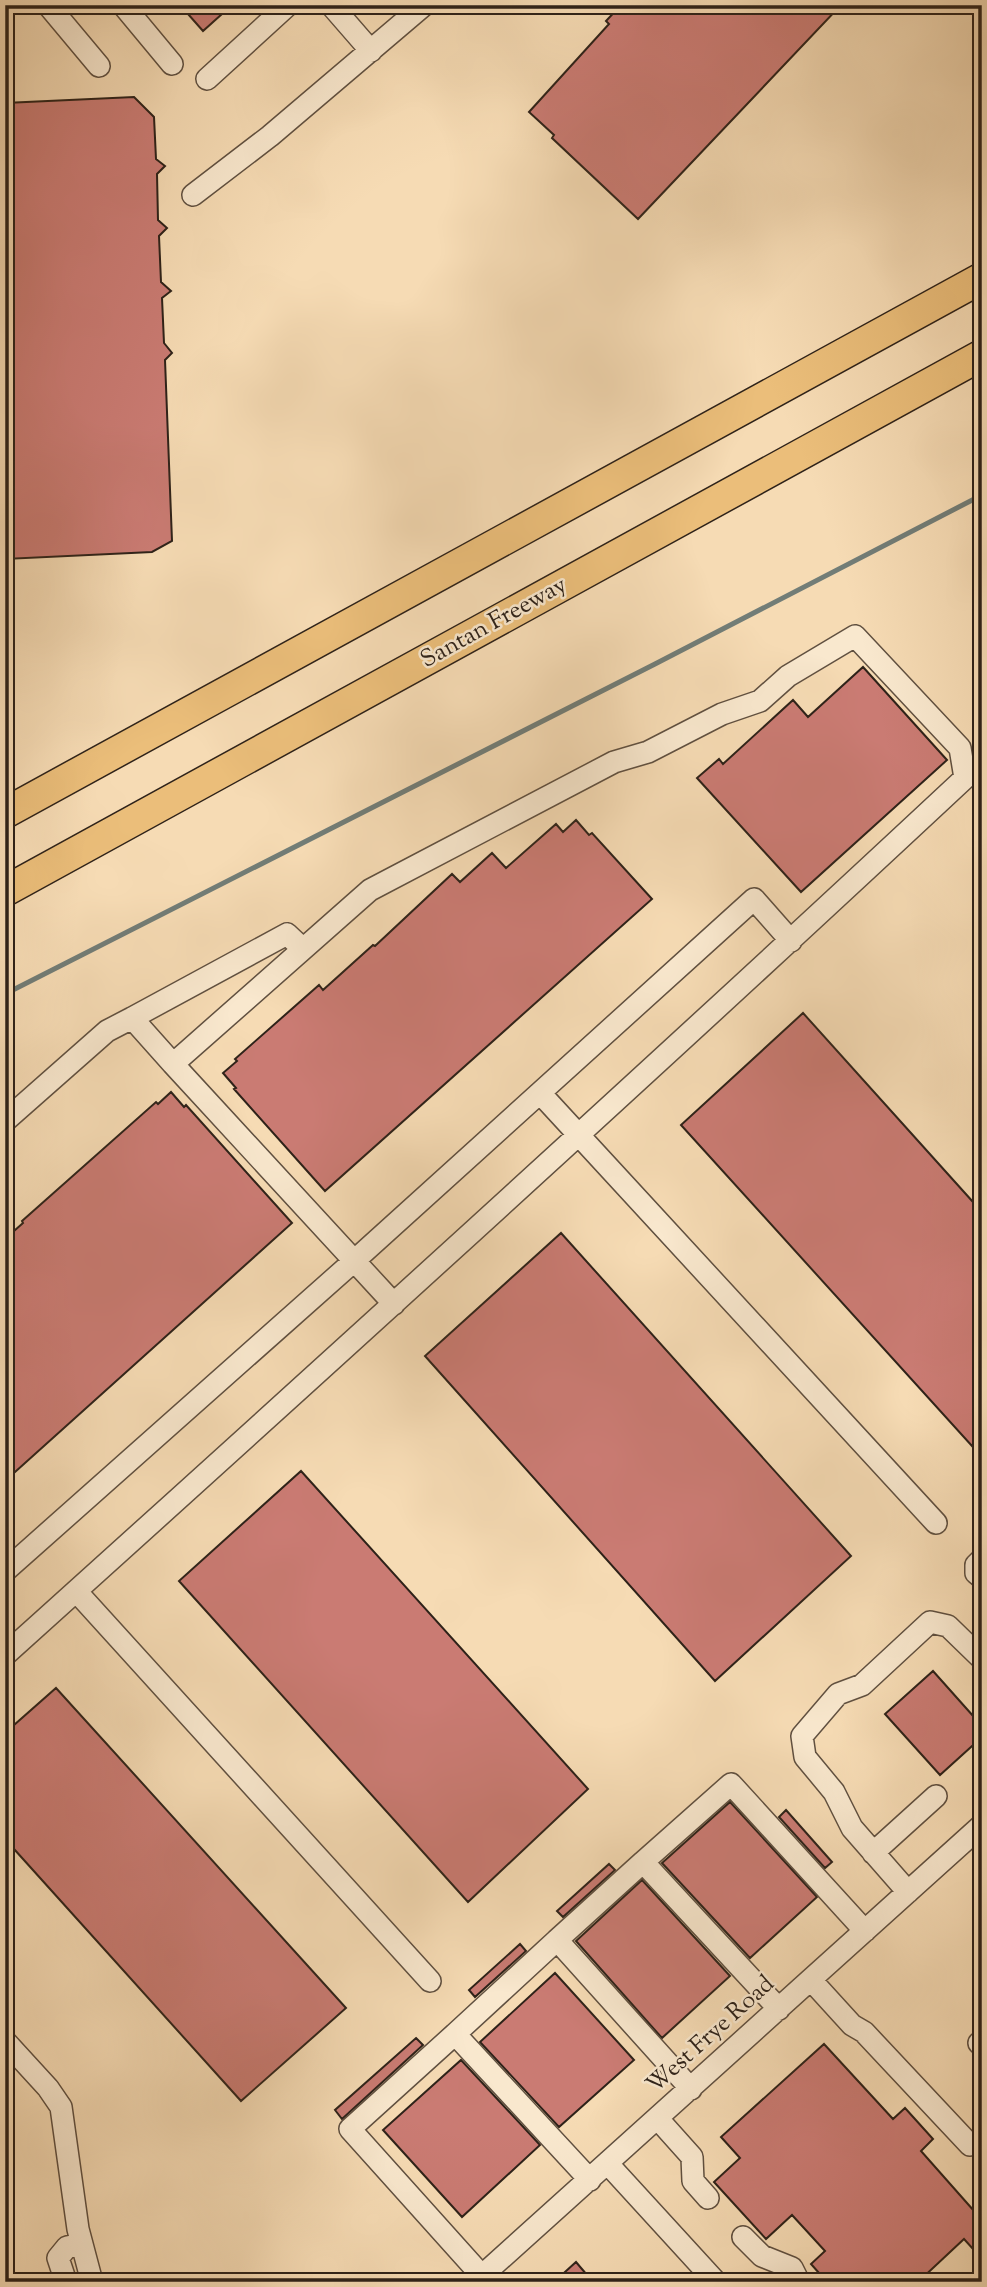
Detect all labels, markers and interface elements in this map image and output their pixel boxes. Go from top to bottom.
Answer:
street label: Santan Freeway [415,569,573,677]
street label: West Frye Road [639,1968,783,2102]

